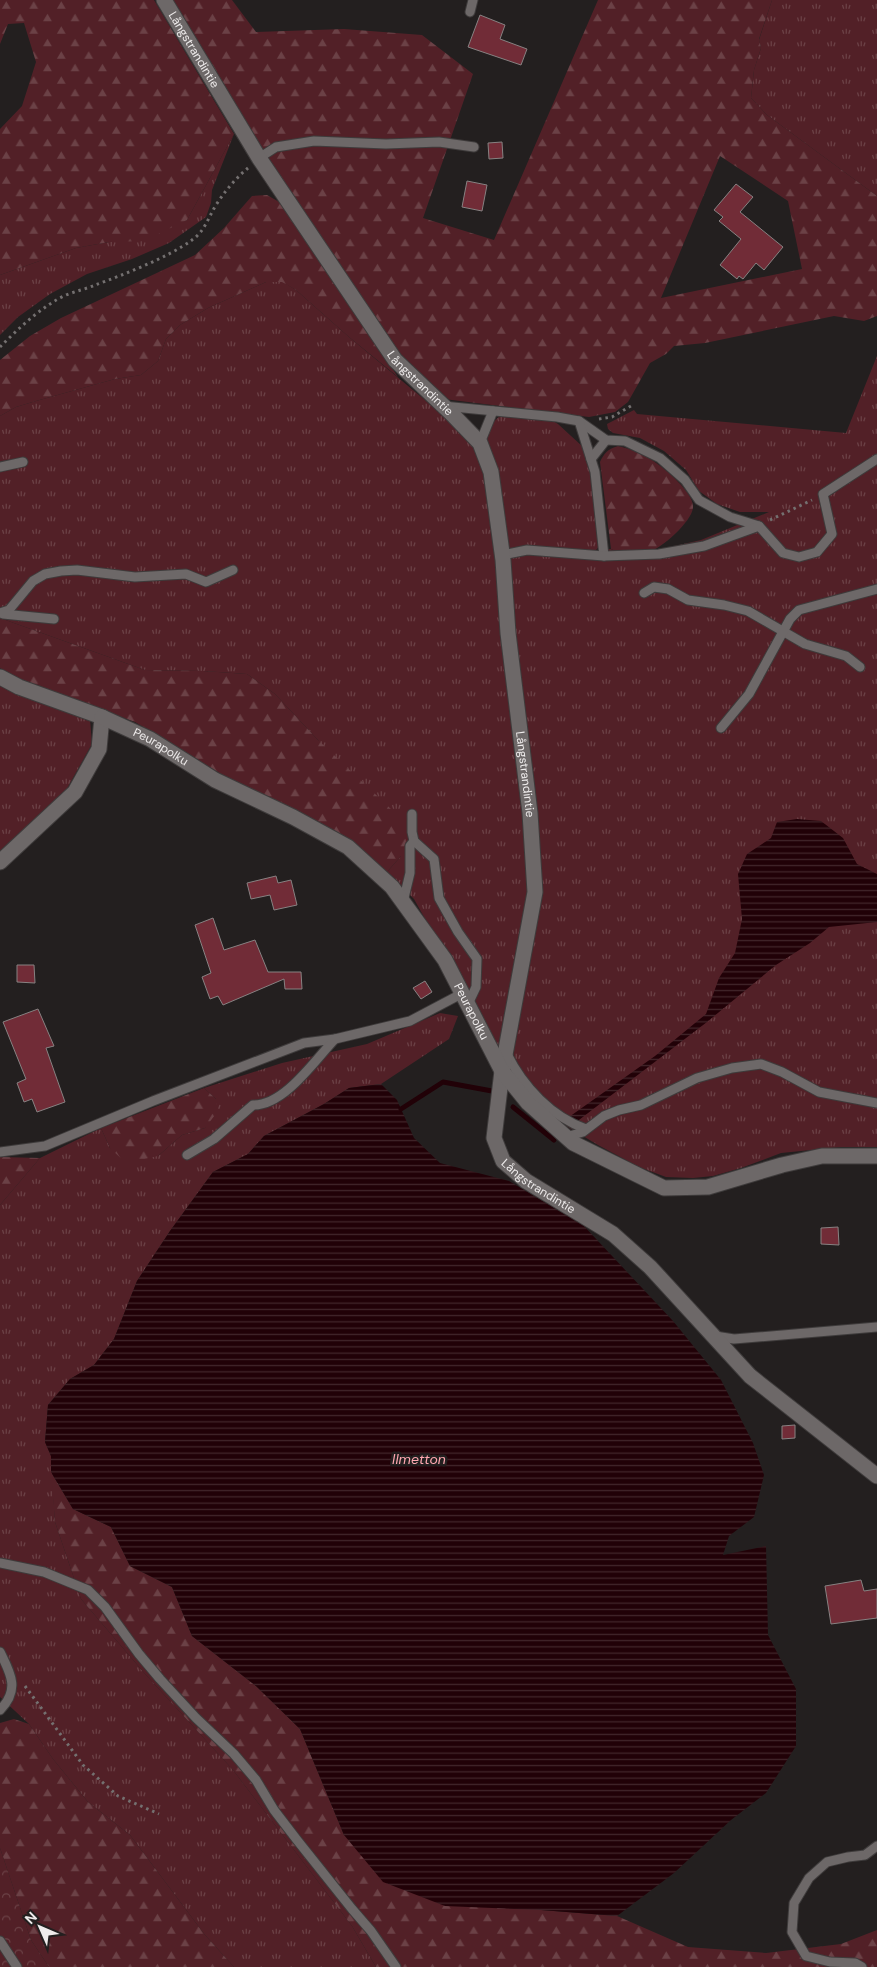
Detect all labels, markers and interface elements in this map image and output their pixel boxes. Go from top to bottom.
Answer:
street label: Långstrandintie [165,8,223,91]
street label: Långstrandintie [383,348,457,419]
street label: Peurapolku [131,724,192,769]
street label: Långstrandintie [512,730,538,818]
street label: Peurapolku [450,980,493,1042]
street label: Långstrandintie [498,1155,578,1217]
water label: Ilmetton [392,1450,446,1468]
north arrow [15,1902,65,1952]
text: N [21,1908,41,1928]

